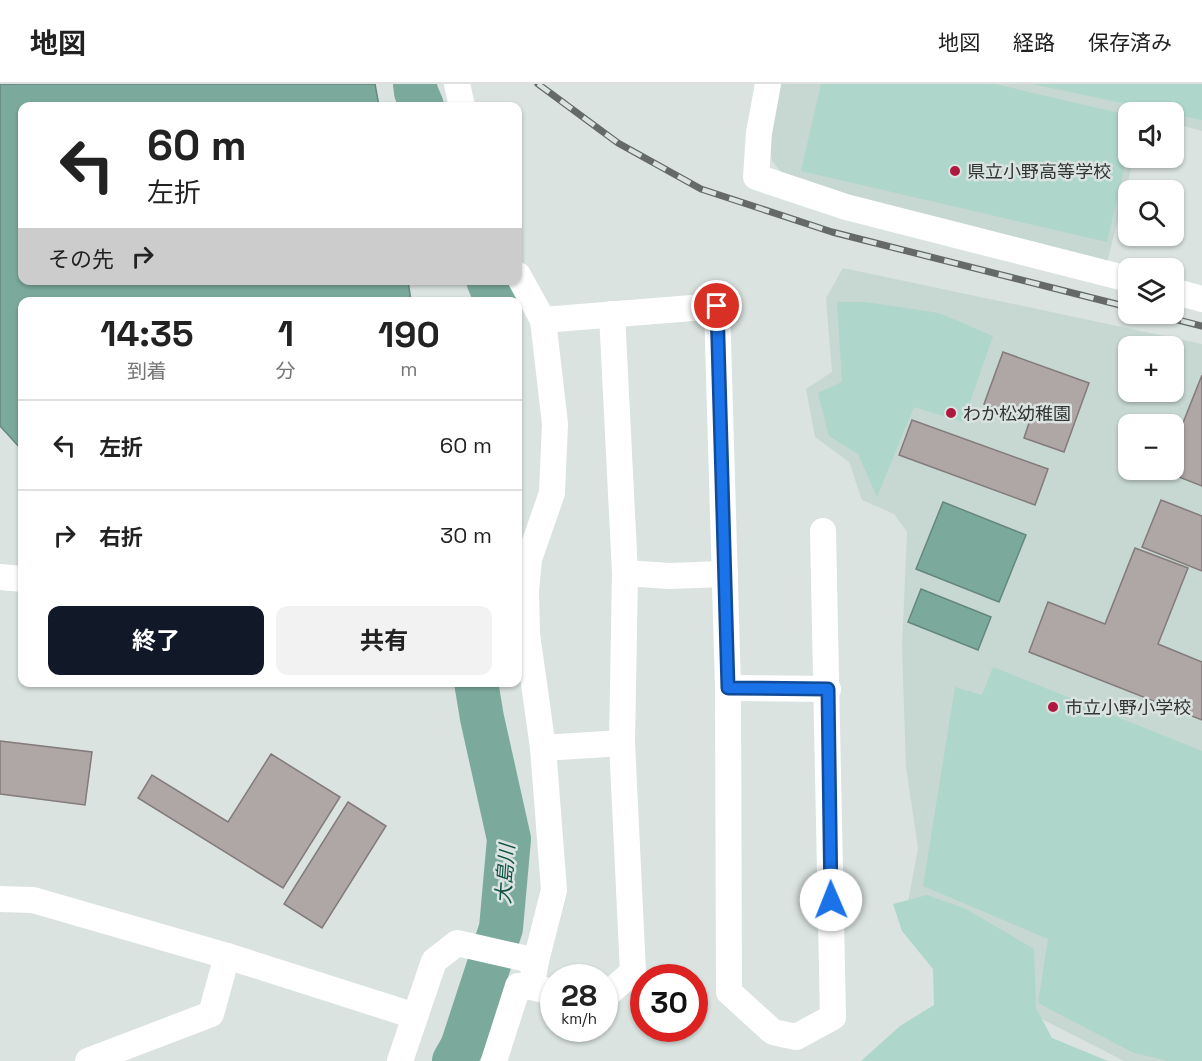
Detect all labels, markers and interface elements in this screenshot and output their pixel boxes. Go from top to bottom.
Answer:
text: 地図 [30,25,86,61]
text: 地図 [938,29,980,56]
text: 経路 [1013,29,1055,56]
text: 保存済み [1088,29,1172,56]
map controls [1118,102,1184,480]
button: sound [1118,102,1184,168]
text: 60 m [147,119,247,172]
icon: left [48,126,126,204]
place label: 県立小野高等学校 [967,160,1111,183]
marker: 県立小野高等学校 [948,164,962,178]
text: 左折 [147,175,201,210]
button: search [1118,180,1184,246]
icon: right [126,240,159,273]
text: その先 [48,245,114,273]
button: layers [1118,258,1184,324]
pin [691,280,742,331]
icon: arrive [700,289,733,322]
text: 14:35 [100,311,194,357]
text: 1 [278,311,294,357]
text: 190 [378,312,440,358]
button: + [1118,336,1184,402]
text: m [400,356,417,382]
text: 到着 [127,358,167,384]
text: 分 [276,358,296,384]
place label: わか松幼稚園 [963,402,1071,425]
marker: わか松幼稚園 [944,406,958,420]
button: − [1118,414,1184,480]
icon: left [48,429,81,462]
text: 60 m [440,431,492,459]
text: 左折 [99,433,143,461]
icon: right [48,519,81,552]
text: 30 m [440,521,492,549]
text: 右折 [99,523,143,551]
button: 終了 [48,606,264,675]
button: 共有 [276,606,492,675]
place label: 市立小野小学校 [1065,696,1191,719]
marker: 市立小野小学校 [1046,700,1060,714]
water label: 大島川 [490,841,520,905]
position arrow [799,868,863,932]
speed limit sign: 30 [630,964,708,1042]
text: 28 [561,976,597,1015]
text: km/h [561,1009,597,1028]

